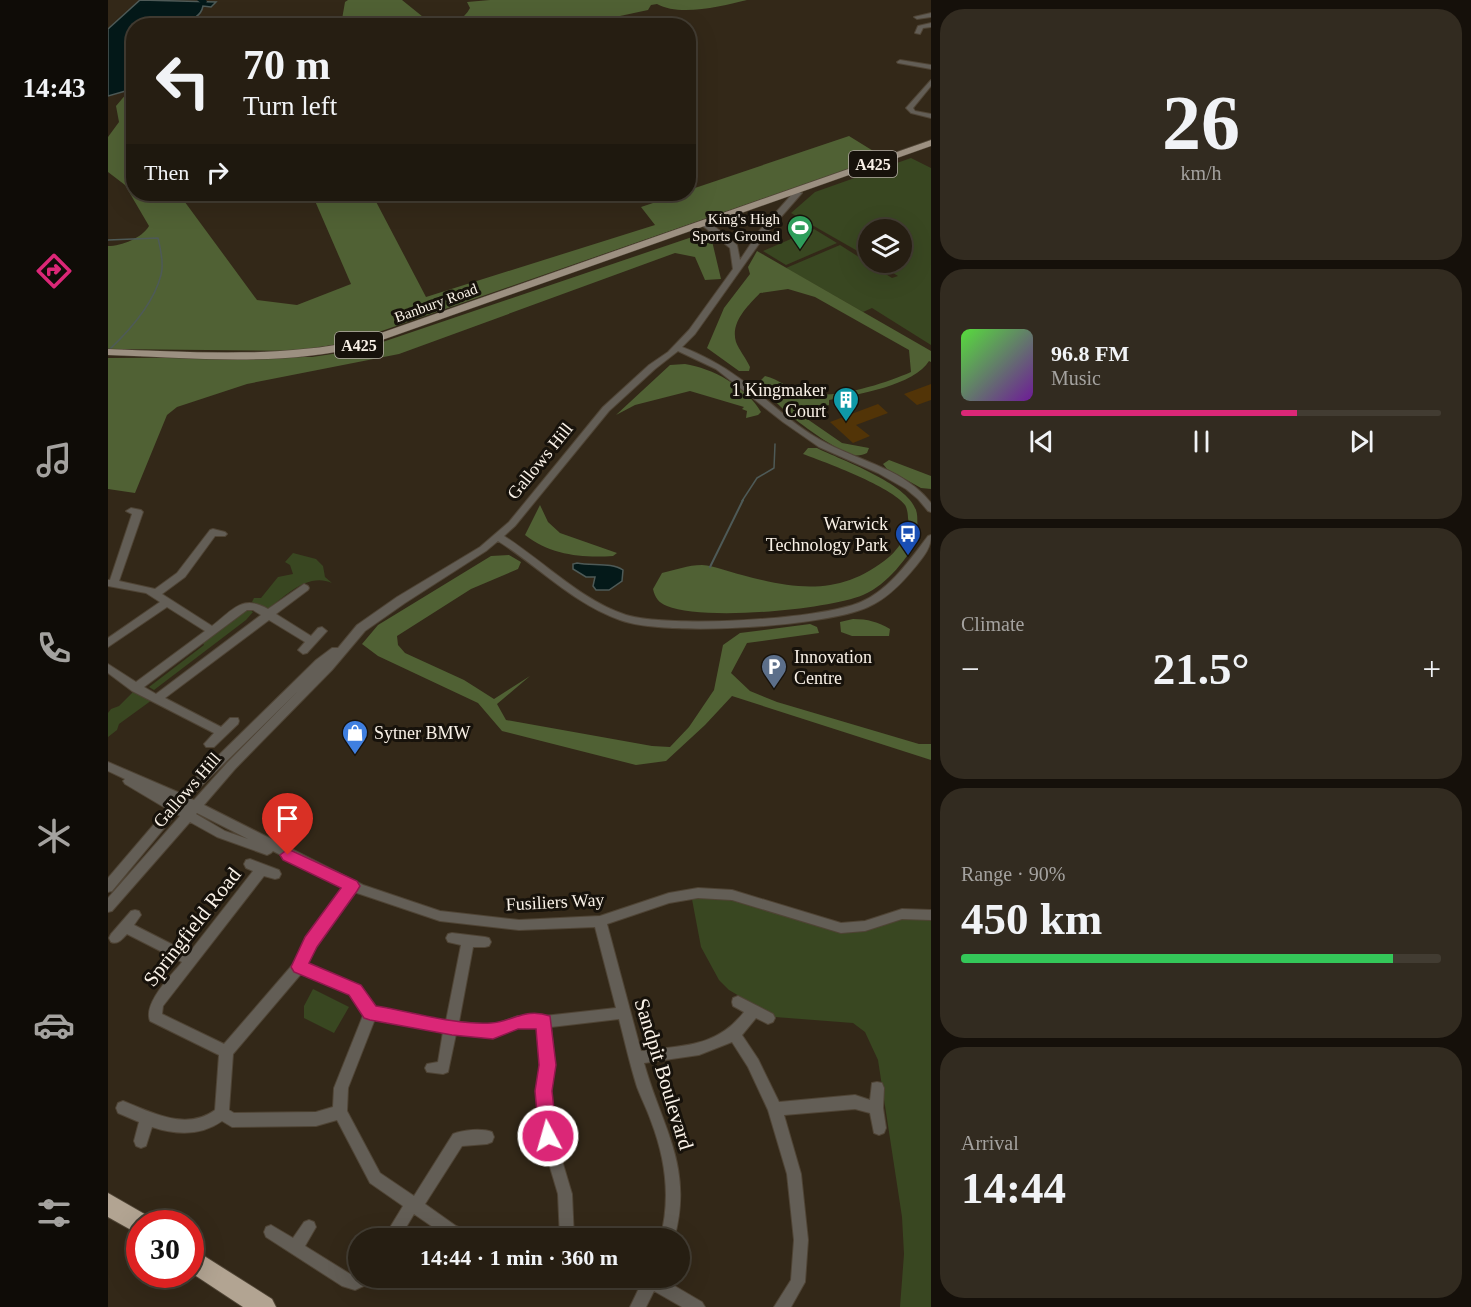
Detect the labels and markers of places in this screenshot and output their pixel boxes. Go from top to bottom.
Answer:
place label: King's High Sports Ground [692,211,780,244]
sports icon: King's High Sports Ground [785,213,815,251]
place label: 1 Kingmaker Court [732,380,826,421]
building icon: 1 Kingmaker Court [831,385,861,423]
place label: Warwick Technology Park [766,514,888,555]
bus stop icon: Warwick Technology Park [893,519,923,557]
place label: Innovation Centre [794,647,872,688]
parking icon: Innovation Centre [759,652,789,690]
shop icon: Sytner BMW [340,718,370,756]
place label: Sytner BMW [374,723,471,743]
pin [262,793,313,855]

